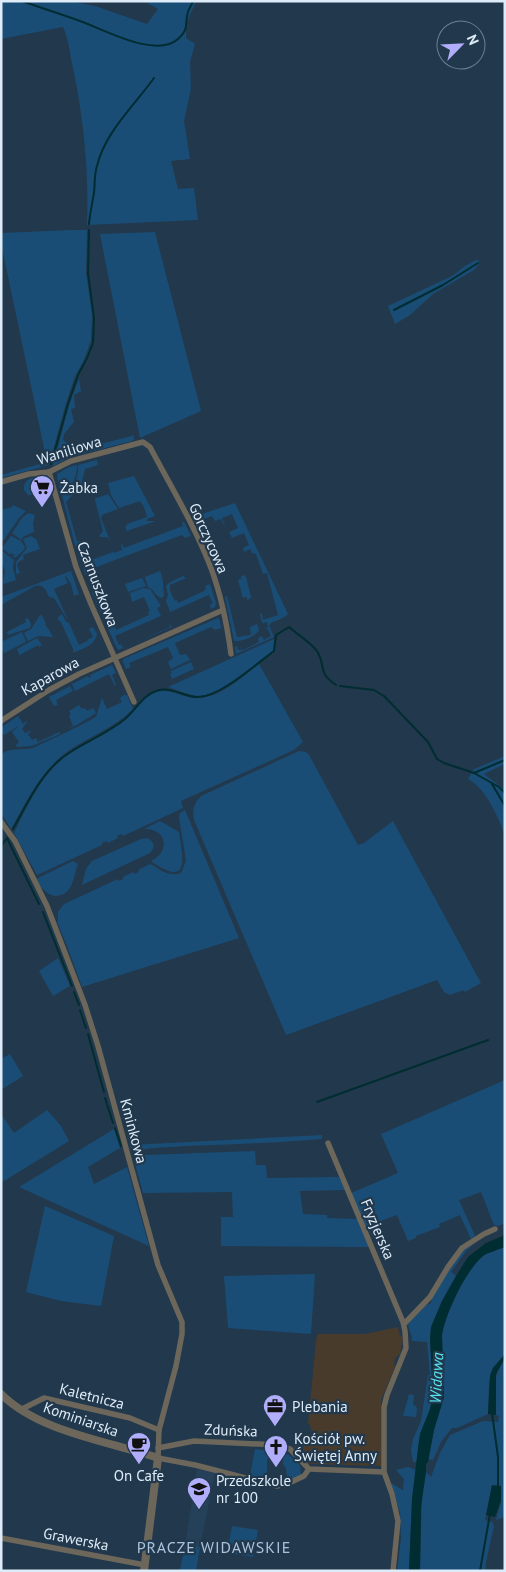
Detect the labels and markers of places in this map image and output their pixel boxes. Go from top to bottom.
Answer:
supermarket icon: Żabka [29,474,55,508]
place label: Żabka [60,478,98,497]
office icon: Plebania [262,1393,288,1427]
place label: Plebania [292,1397,348,1416]
place label: Kościół pw. Świętej Anny [294,1429,377,1465]
cafe icon: On Cafe [126,1431,152,1465]
church icon: Kościół pw. Świętej Anny [263,1434,289,1468]
place label: On Cafe [114,1466,164,1485]
place label: Przedszkole nr 100 [216,1471,291,1507]
school or university icon: Przedszkole nr 100 [186,1476,212,1510]

